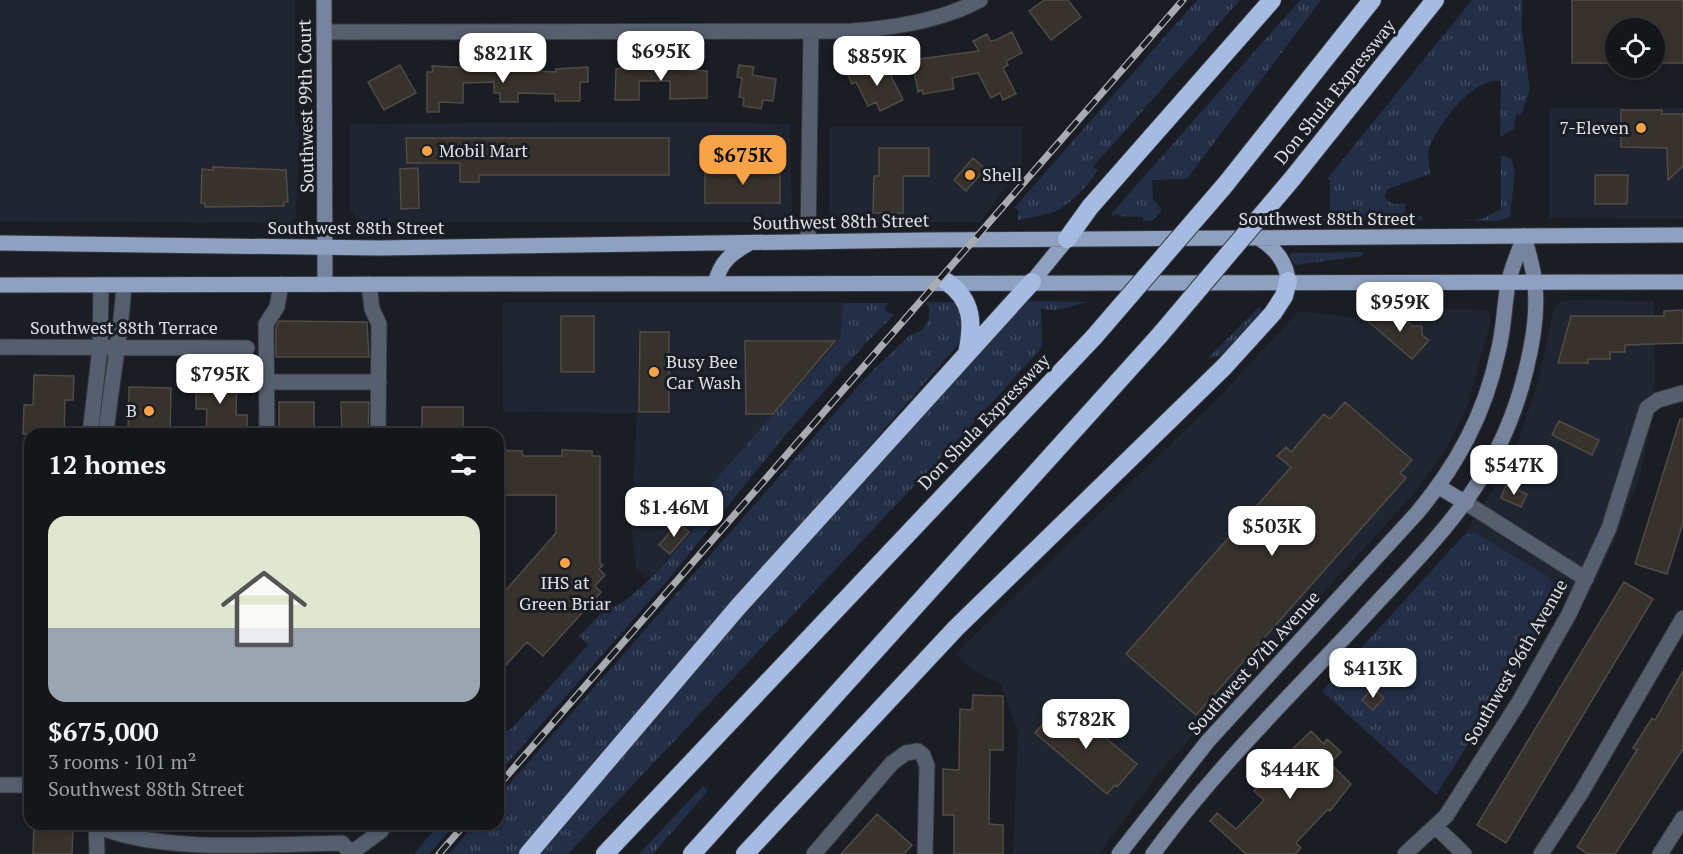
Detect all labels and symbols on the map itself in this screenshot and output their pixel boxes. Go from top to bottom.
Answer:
street label: Don Shula Expressway [1268,13,1401,169]
street label: Southwest 99th Court [291,19,319,193]
pin: $695K [619,31,703,82]
pin: $821K [461,33,545,84]
pin: $859K [835,36,919,87]
place label: 7-Eleven [1560,115,1629,139]
marker: 7-Eleven [1634,121,1648,135]
pin: $675K [701,135,785,186]
place label: Mobil Mart [439,138,528,162]
marker: Mobil Mart [420,144,434,158]
place label: Shell [982,162,1022,186]
marker: Shell [963,168,977,182]
street label: Southwest 88th Street [1239,206,1416,230]
street label: Southwest 88th Street [752,207,930,235]
street label: Southwest 88th Street [268,215,445,239]
pin: $959K [1358,282,1442,333]
street label: Southwest 88th Terrace [30,315,218,339]
street label: Don Shula Expressway [912,348,1055,494]
place label: Busy Bee Car Wash [666,349,741,394]
pin: $795K [178,354,262,405]
marker: Busy Bee Car Wash [647,365,661,379]
place label: B [126,398,137,422]
marker: B [142,404,156,418]
pin: $547K [1472,445,1556,496]
pin: $1.46M [625,487,723,538]
pin: $503K [1230,506,1314,557]
marker: IHS at Green Briar [558,556,572,570]
place label: IHS at Green Briar [519,570,611,615]
street label: Southwest 96th Avenue [1458,574,1572,749]
street label: Southwest 97th Avenue [1182,585,1325,740]
pin: $413K [1331,648,1415,699]
pin: $782K [1044,699,1128,750]
pin: $444K [1248,749,1332,800]

